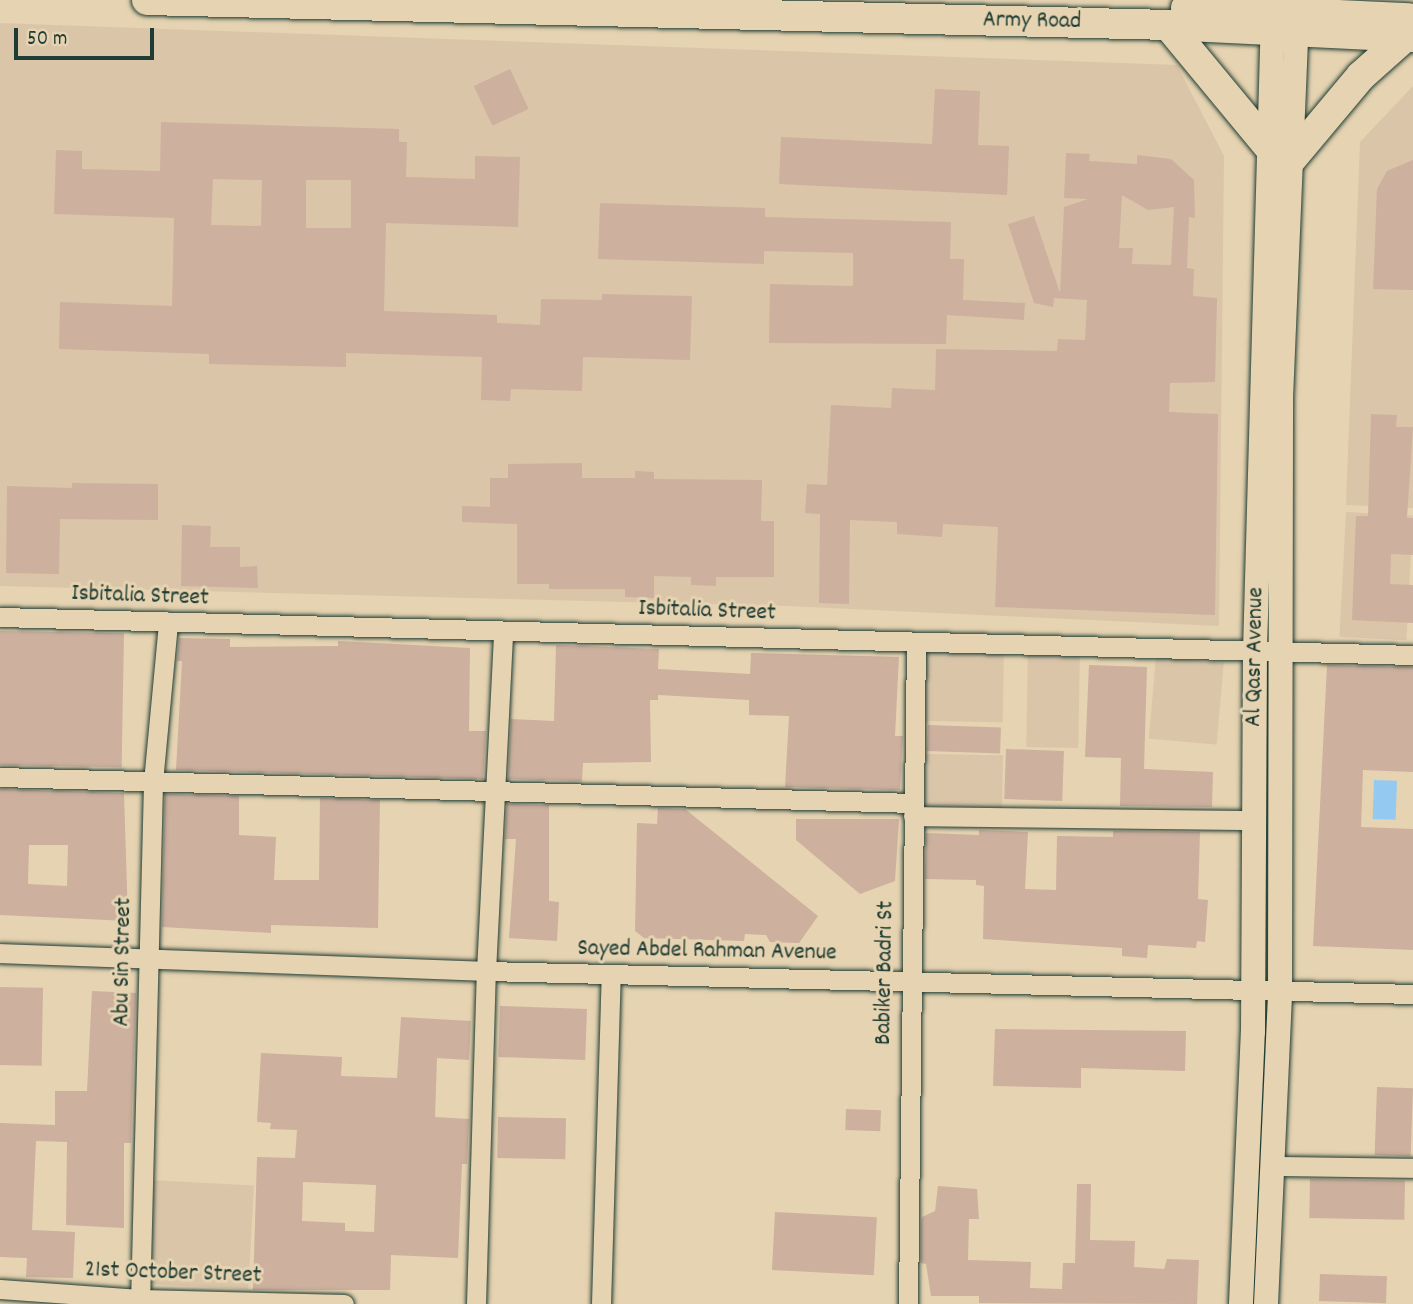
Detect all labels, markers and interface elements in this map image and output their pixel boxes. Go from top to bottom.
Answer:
street label: Army Road [982,7,1082,37]
scale bar [18,14,158,58]
text: 50 m [27,25,67,55]
street label: Isbitalia Street [71,580,209,614]
street label: Al Qasr Avenue [1240,587,1272,727]
street label: Isbitalia Street [638,595,776,629]
street label: Abu Sin Street [108,897,140,1027]
street label: Babiker Badri St [870,901,902,1045]
street label: Sayed Abdel Rahman Avenue [577,935,837,969]
street label: 21st October Street [84,1257,262,1291]

